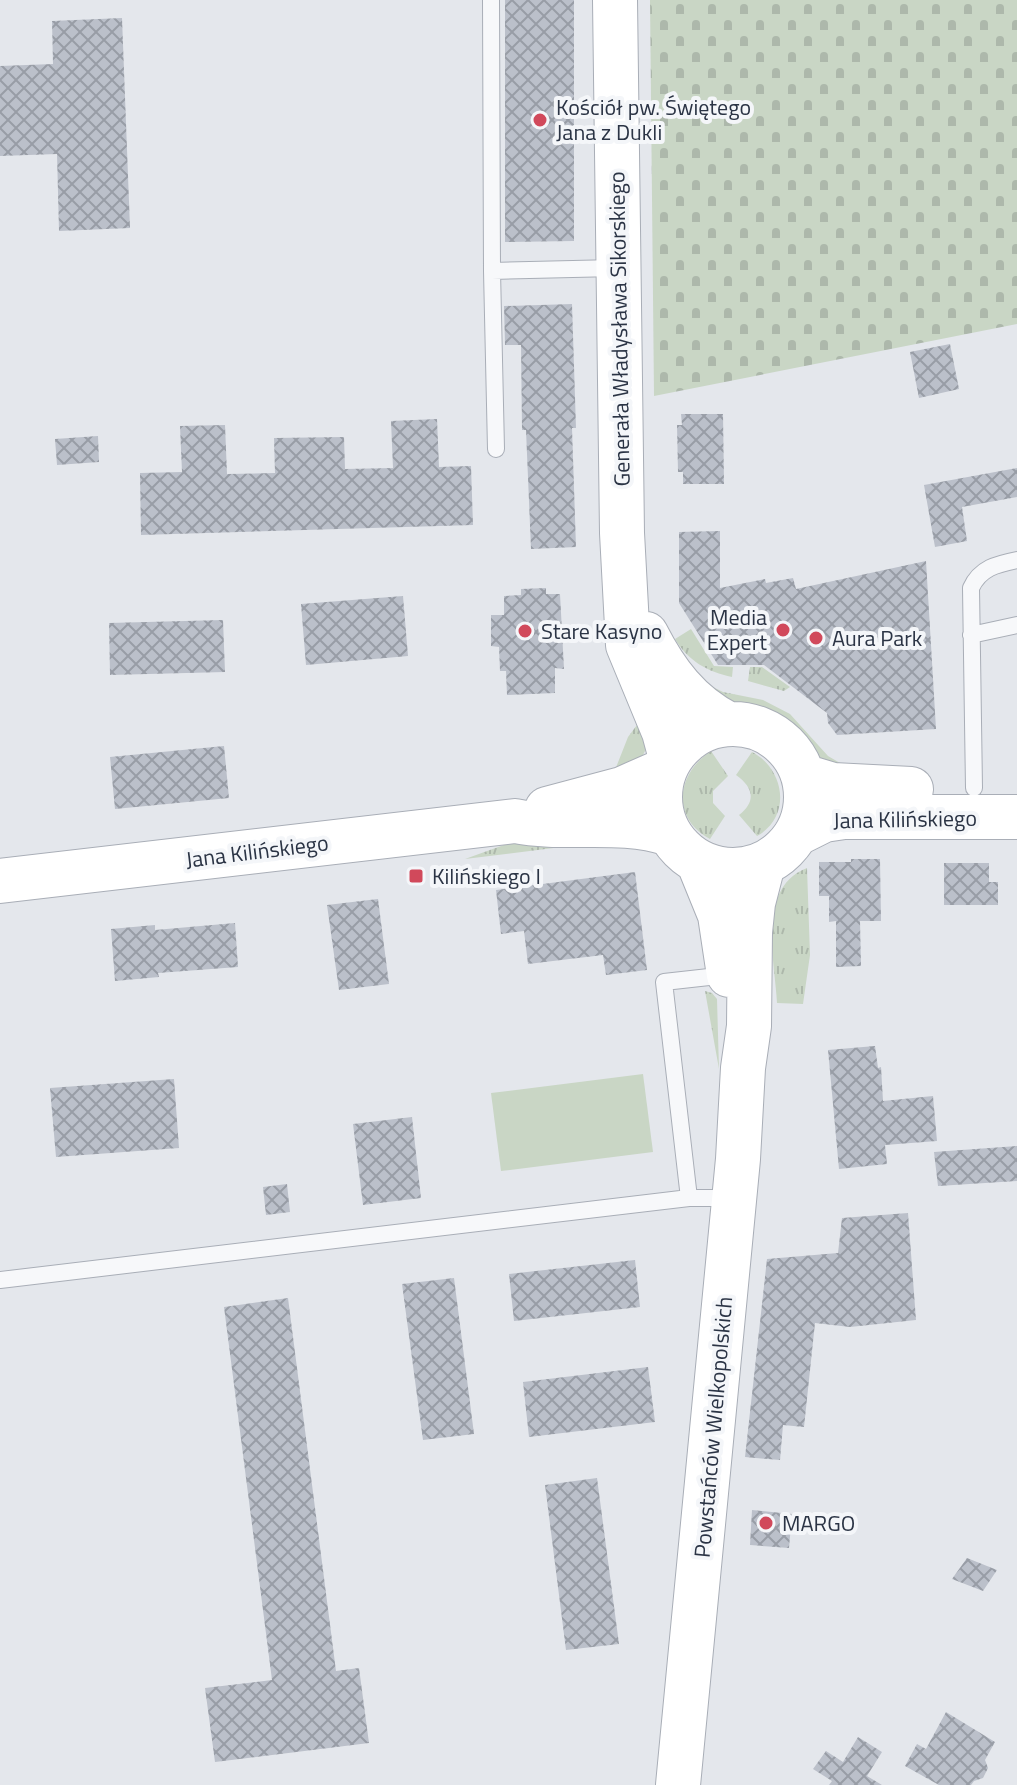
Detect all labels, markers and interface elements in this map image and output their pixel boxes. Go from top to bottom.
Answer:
place label: Kościół pw. Świętego Jana z Dukli [556,90,751,149]
marker: Kościół pw. Świętego Jana z Dukli [531,111,549,129]
street label: Generała Władysława Sikorskiego [599,171,639,487]
place label: Media Expert [707,600,767,659]
place label: Stare Kasyno [541,614,662,648]
marker: Media Expert [774,621,792,639]
place label: Aura Park [832,621,923,655]
marker: Stare Kasyno [516,622,534,640]
marker: Aura Park [807,629,825,647]
street label: Jana Kilińskiego [833,801,977,837]
street label: Jana Kilińskiego [184,825,330,877]
place label: Kilińskiego I [432,859,541,893]
marker: Kilińskiego I [407,867,425,885]
street label: Powstańców Wielkopolskich [685,1295,741,1559]
place label: MARGO [782,1506,855,1540]
marker: MARGO [757,1514,775,1532]

